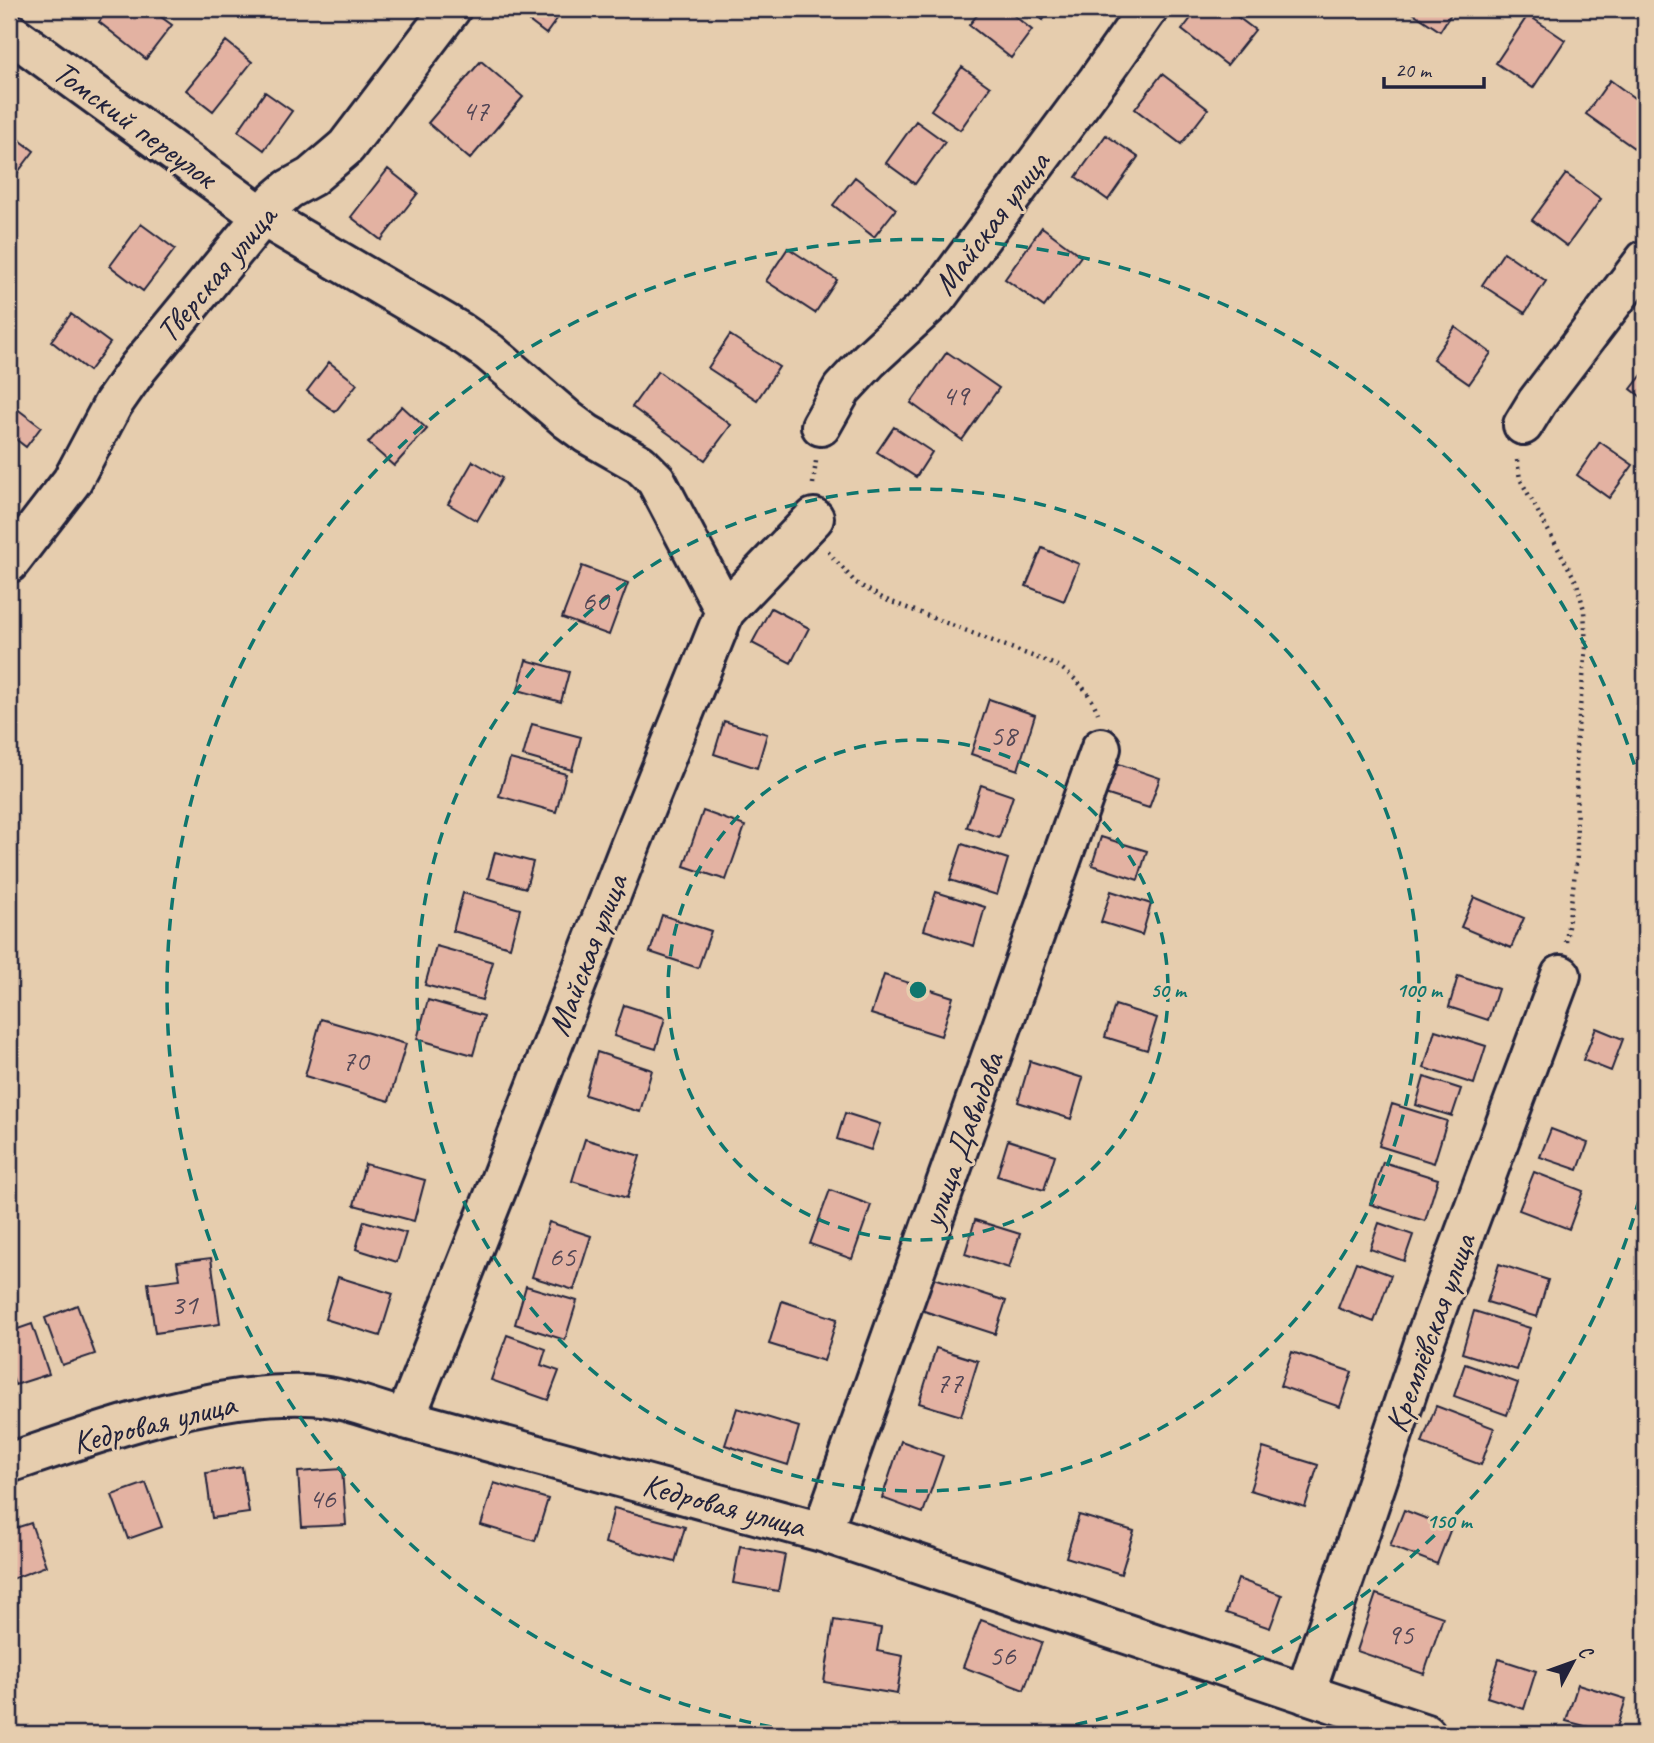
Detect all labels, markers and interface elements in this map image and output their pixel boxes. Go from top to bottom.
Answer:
scale bar [1384,46,1484,90]
street label: Томский переулок [45,51,227,199]
text: 20 m [1395,57,1433,83]
house number: 47 [462,91,490,129]
street label: Майская улица [923,141,1060,303]
street label: Тверская улица [146,195,287,351]
house number: 49 [942,376,971,414]
house number: 60 [582,581,611,619]
house number: 58 [990,716,1019,754]
street label: Майская улица [537,867,638,1042]
text: 50 m [1150,977,1188,1003]
text: 100 m [1396,977,1444,1003]
centre of rings [906,978,930,1002]
house number: 70 [342,1041,371,1079]
street label: улица Давыдова [910,1045,1014,1235]
street label: Кремлёвская улица [1375,1227,1486,1438]
house number: 65 [549,1237,577,1275]
house number: 31 [171,1285,199,1323]
house number: 77 [936,1363,964,1401]
street label: Кедровая улица [68,1382,242,1463]
street label: Кедровая улица [638,1463,812,1547]
house number: 46 [309,1479,337,1517]
text: 150 m [1426,1508,1474,1534]
house number: 95 [1387,1615,1415,1653]
north arrow [1538,1628,1608,1698]
house number: 56 [989,1636,1017,1674]
text: С [1573,1640,1599,1665]

